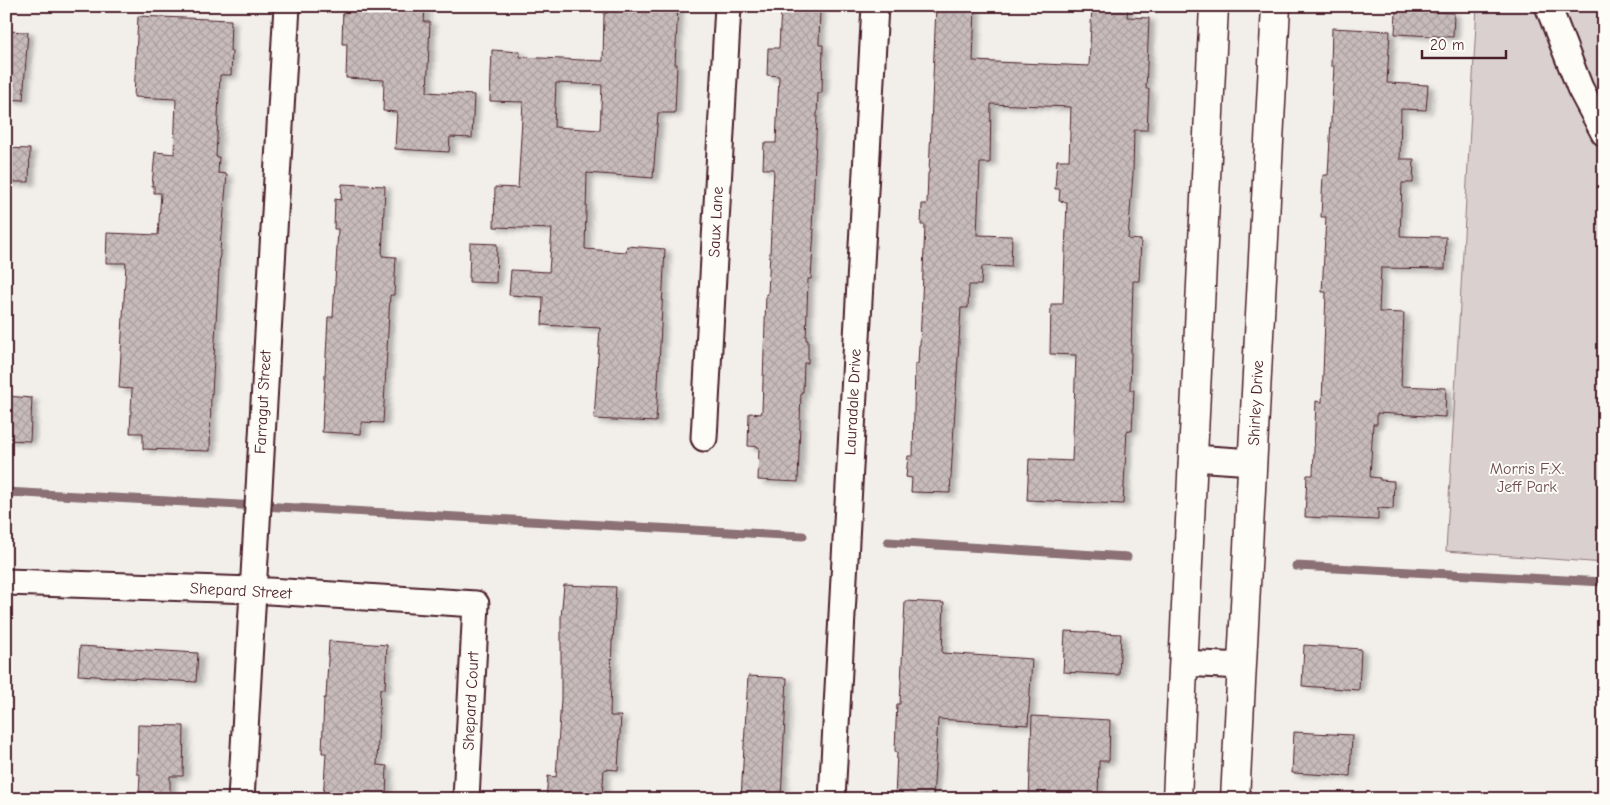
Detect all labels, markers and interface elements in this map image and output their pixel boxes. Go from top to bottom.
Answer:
scale bar [1422,28,1506,60]
text: 20 m [1430,36,1464,54]
street label: Saux Lane [705,186,727,258]
street label: Lauradale Drive [841,348,865,456]
street label: Farragut Street [251,349,275,454]
street label: Shirley Drive [1245,360,1267,446]
park label: Morris F.X. Jeff Park [1490,460,1564,496]
street label: Shepard Street [190,579,293,603]
street label: Shepard Court [459,651,483,751]

